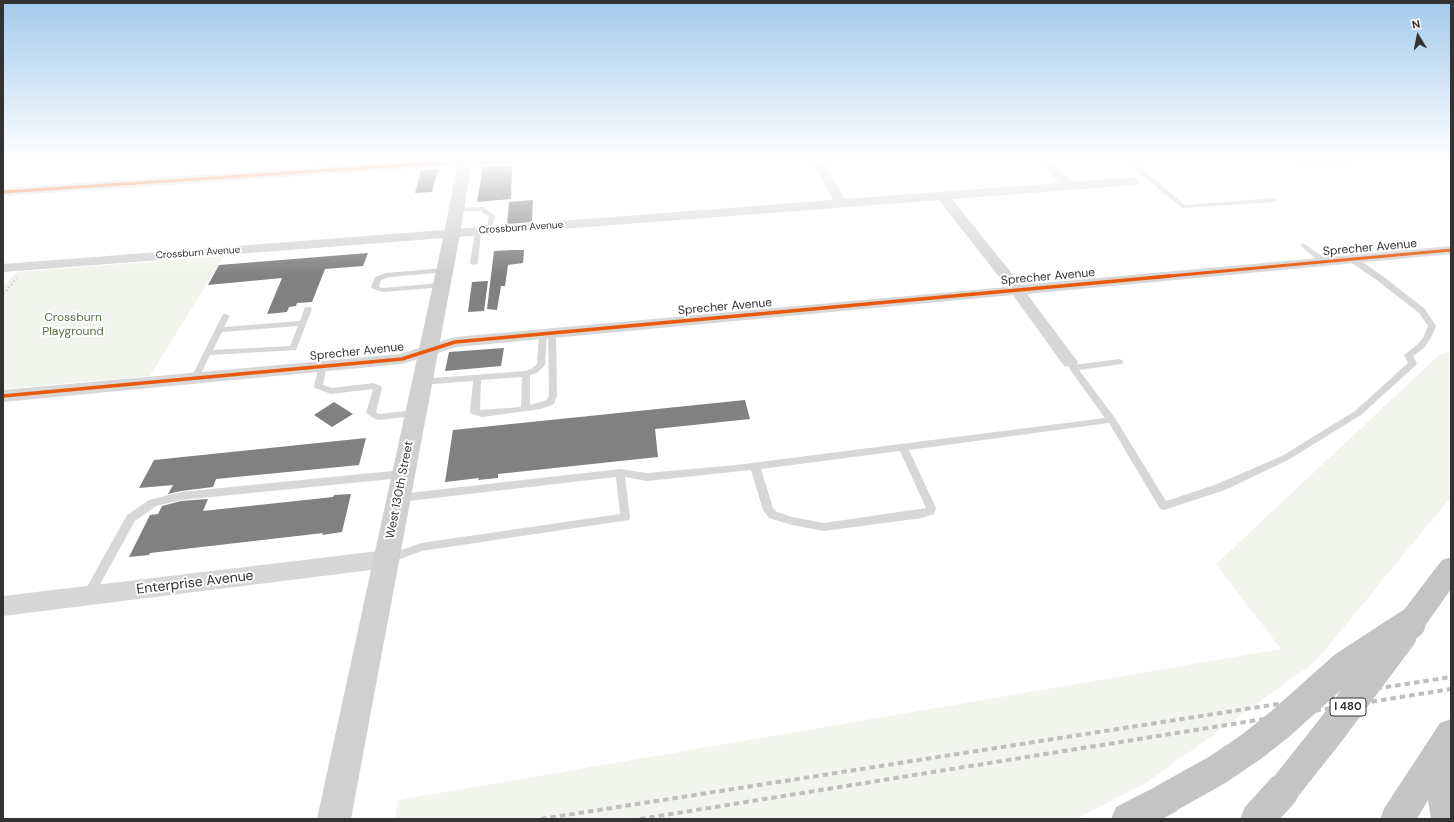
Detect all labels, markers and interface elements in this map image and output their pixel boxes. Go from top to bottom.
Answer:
north arrow [1398,16,1438,56]
text: N [1411,17,1421,32]
street label: Crossburn Avenue [478,219,564,237]
street label: Sprecher Avenue [1322,237,1418,259]
street label: Crossburn Avenue [155,244,241,262]
street label: Sprecher Avenue [1000,266,1096,288]
street label: Sprecher Avenue [677,296,773,318]
park label: Crossburn Playground [42,311,104,339]
street label: Sprecher Avenue [309,340,405,364]
street label: West 130th Street [383,440,417,540]
street label: Enterprise Avenue [135,567,255,599]
road number: I 480 [1330,698,1366,716]

